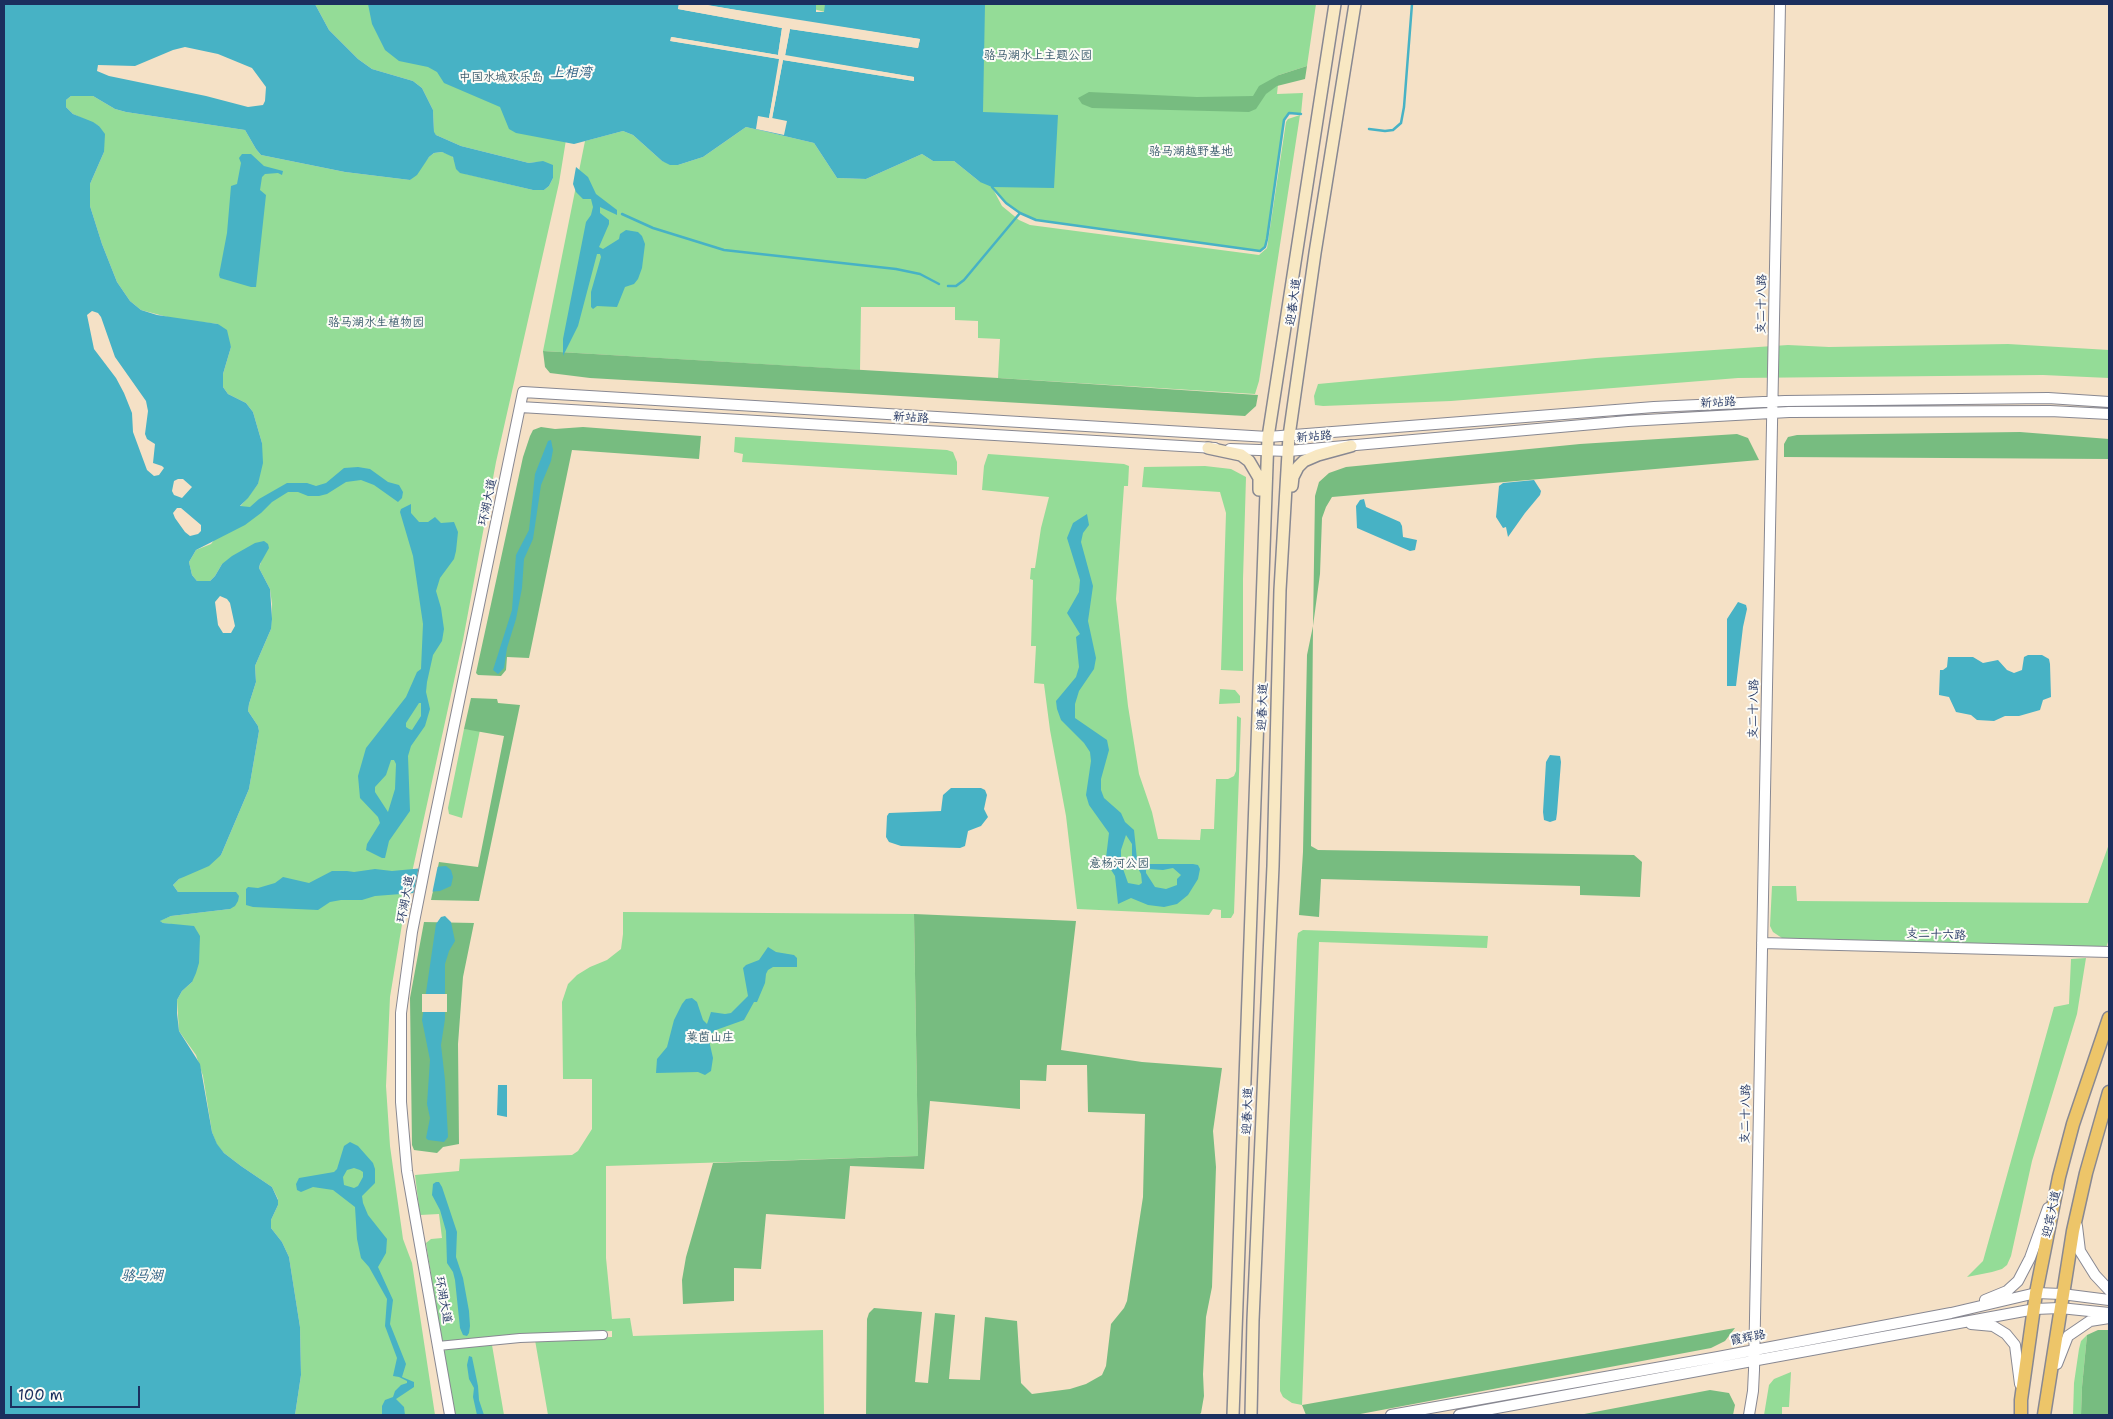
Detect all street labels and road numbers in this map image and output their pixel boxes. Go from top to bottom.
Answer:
street label: 支二十八路 [1754,274,1770,334]
street label: 迎春大道 [1284,277,1304,327]
street label: 新站路 [1700,395,1736,411]
street label: 新站路 [893,410,929,426]
street label: 新站路 [1296,429,1332,445]
street label: 环湖大道 [476,477,500,527]
street label: 支二十八路 [1746,679,1762,739]
street label: 迎春大道 [1255,683,1271,731]
street label: 环湖大道 [394,874,418,924]
street label: 支二十六路 [1906,927,1966,943]
street label: 支二十八路 [1738,1084,1754,1144]
street label: 迎春大道 [1240,1087,1256,1135]
street label: 迎宾大道 [2040,1189,2064,1239]
street label: 环湖大道 [432,1275,454,1325]
street label: 霞辉路 [1729,1327,1767,1349]

